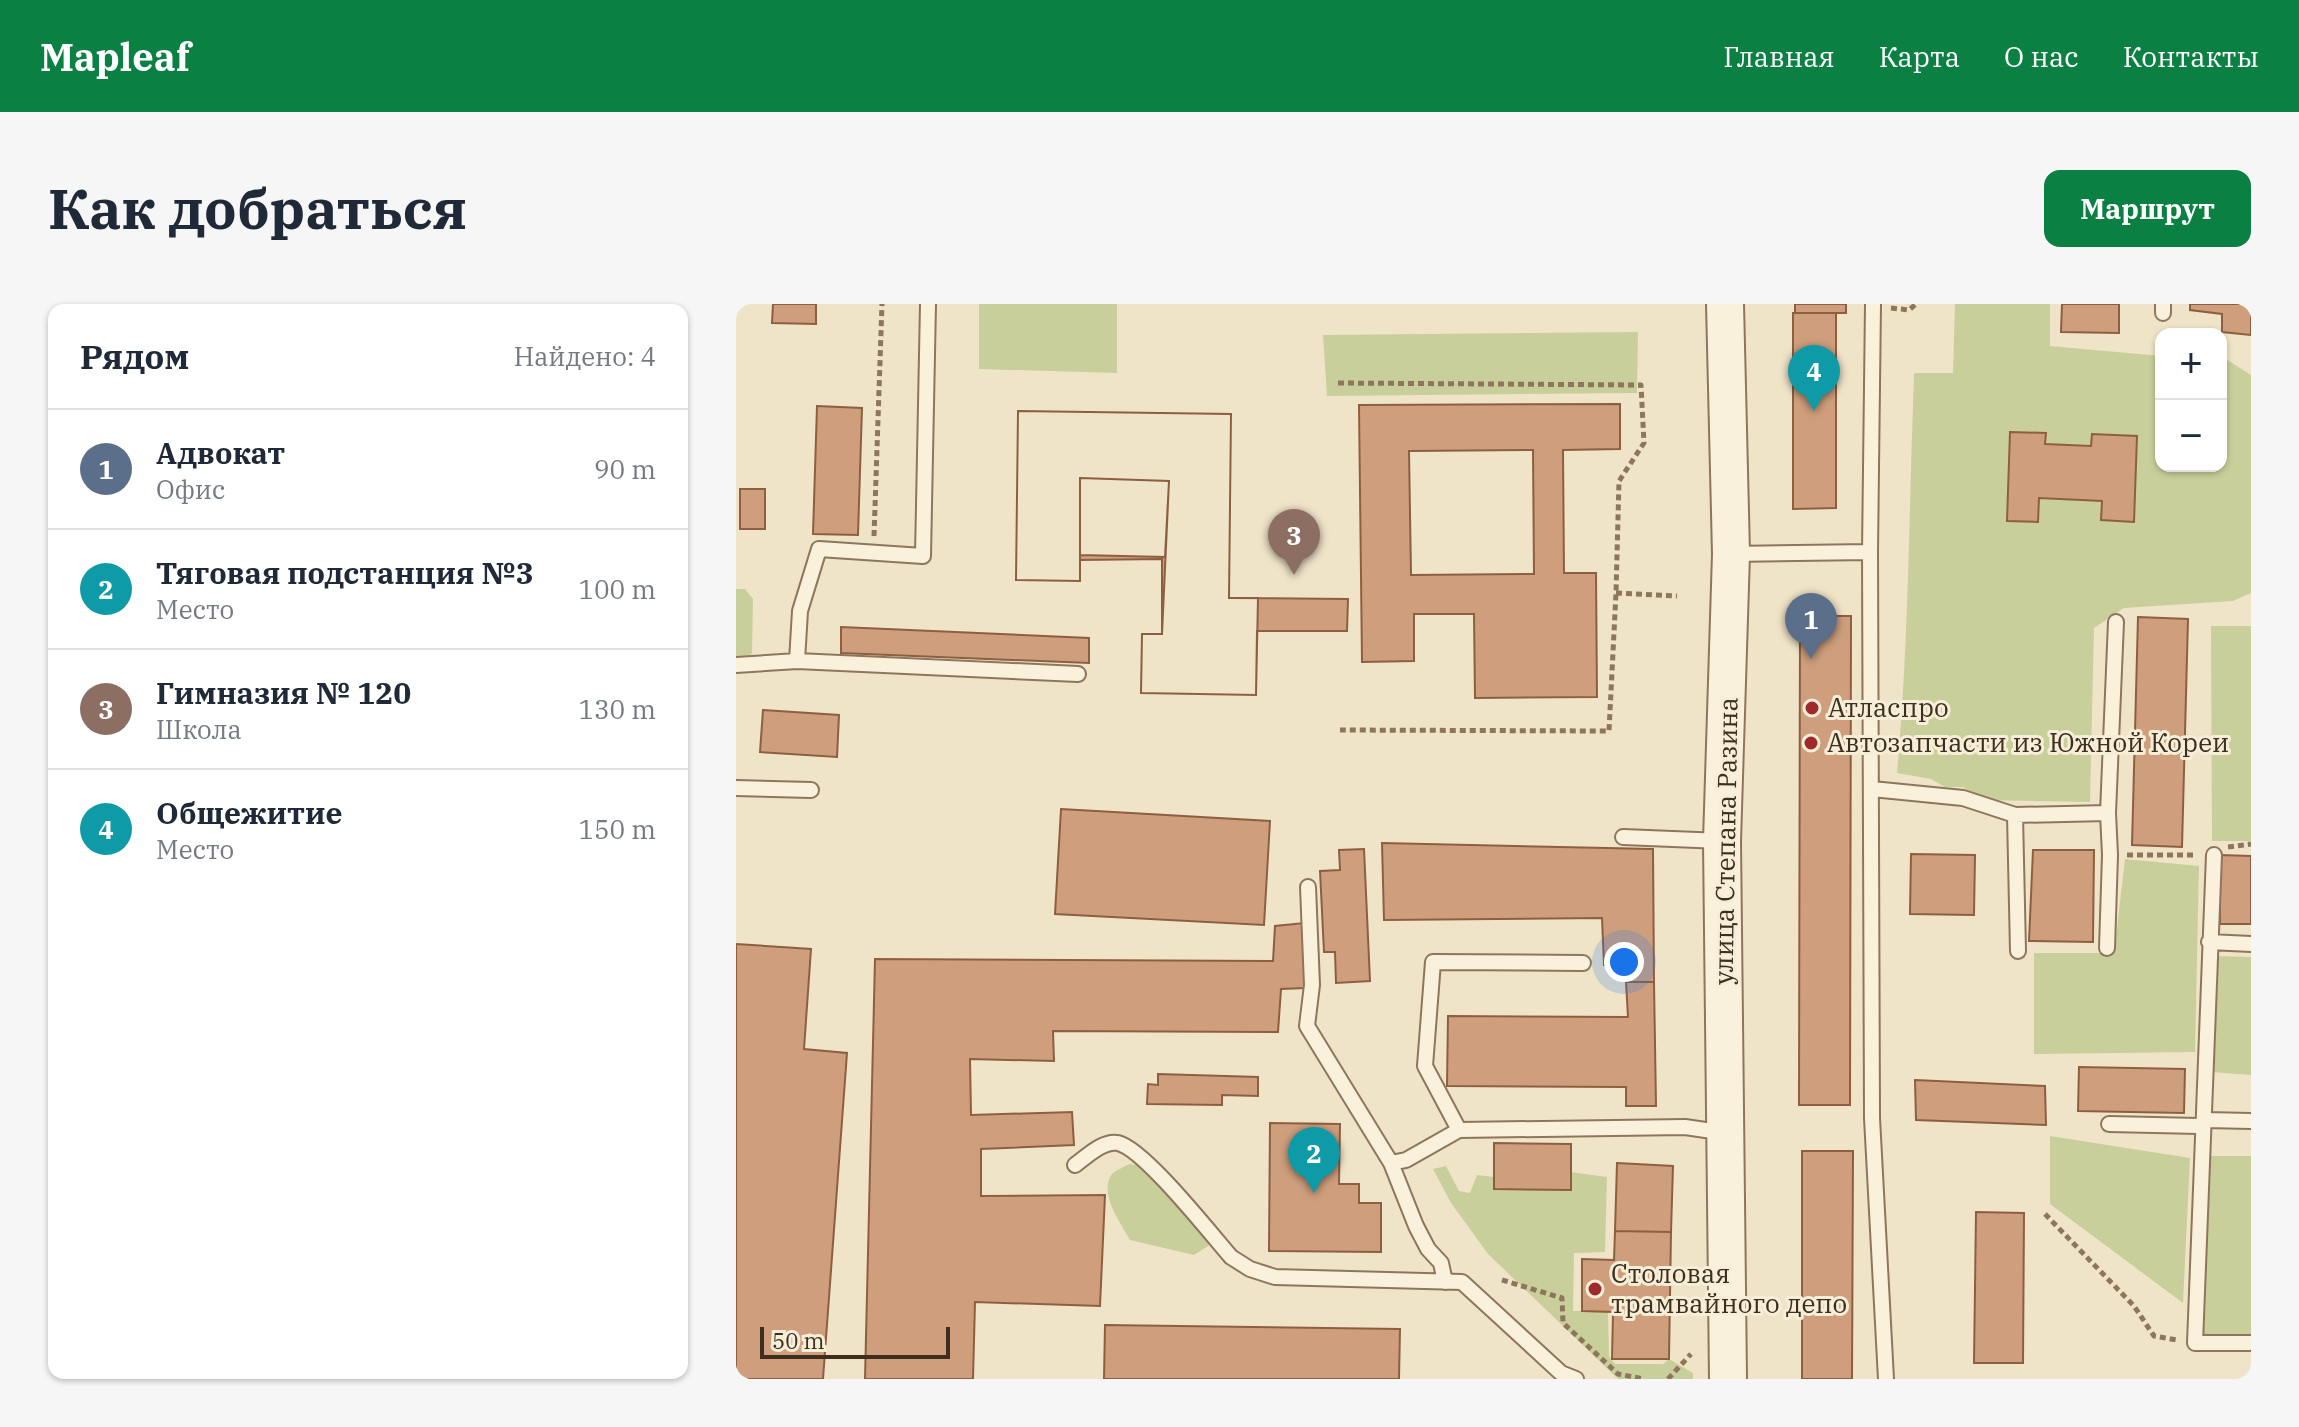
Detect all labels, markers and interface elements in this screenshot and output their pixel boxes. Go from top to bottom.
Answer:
text: Mapleaf [40,32,190,81]
text: Главная [1723,38,1835,75]
text: Карта [1879,38,1960,75]
text: О нас [2004,38,2079,75]
text: Контакты [2123,38,2259,75]
button: Маршрут [2044,170,2251,247]
text: Как добраться [48,172,467,244]
map controls [2155,328,2227,472]
button: + [2155,328,2227,400]
text: Рядом [80,334,189,378]
text: Найдено: 4 [514,339,656,373]
pin: 4 [1788,345,1840,411]
button: − [2155,400,2227,472]
text: Адвокат [156,433,285,472]
text: 1 [98,452,114,486]
text: 90 m [594,452,656,486]
text: Офис [156,472,225,506]
pin: 3 [1268,509,1320,575]
text: Тяговая подстанция №3 [156,553,534,592]
text: 2 [98,572,114,606]
text: 100 m [578,572,656,606]
text: Место [156,592,234,626]
pin: 1 [1785,593,1837,659]
text: Гимназия № 120 [156,673,411,712]
place label: Атласпро [1828,690,1949,724]
text: 3 [98,692,114,726]
text: 130 m [578,692,656,726]
street label: улица Степана Разина [1705,697,1745,985]
marker: Атласпро [1803,699,1821,717]
text: Школа [156,712,242,746]
place label: Автозапчасти из Южной Кореи [1827,725,2229,759]
marker: Автозапчасти из Южной Кореи [1802,734,1820,752]
text: Общежитие [156,793,343,832]
text: 4 [98,812,114,846]
text: 150 m [578,812,656,846]
text: Место [156,832,234,866]
your location [1604,942,1644,982]
pin: 2 [1288,1127,1340,1193]
place label: Столовая трамвайного депо [1611,1256,1847,1320]
marker: Столовая трамвайного депо [1586,1280,1604,1298]
scale bar [760,1323,950,1359]
text: 50 m [772,1326,824,1355]

